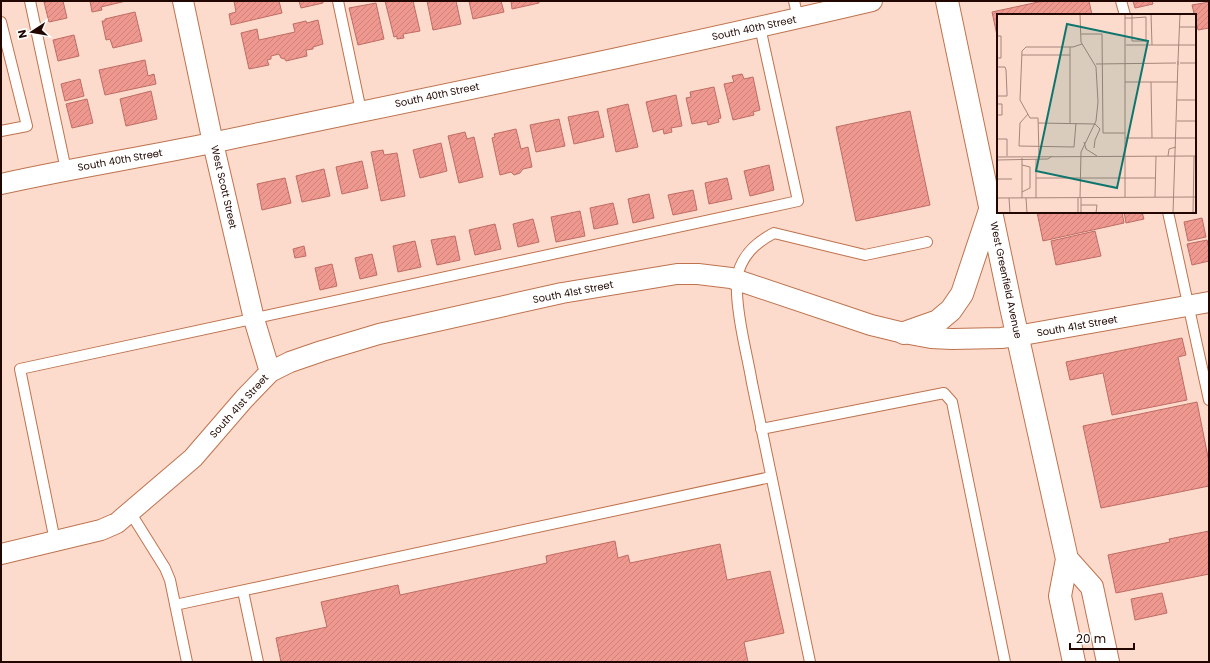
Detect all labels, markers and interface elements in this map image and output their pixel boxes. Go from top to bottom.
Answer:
north arrow [12,12,52,52]
street label: South 40th Street [710,12,798,44]
inset map [997,14,1196,213]
text: N [14,28,31,40]
street label: South 40th Street [393,79,481,111]
street label: West Scott Street [207,144,241,230]
street label: South 40th Street [76,145,164,175]
street label: West Greenfield Avenue [986,220,1026,340]
street label: South 41st Street [531,277,615,307]
street label: South 41st Street [1035,311,1119,340]
street label: South 41st Street [206,370,272,441]
scale bar [1070,625,1134,651]
text: 20 m [1076,630,1106,647]

